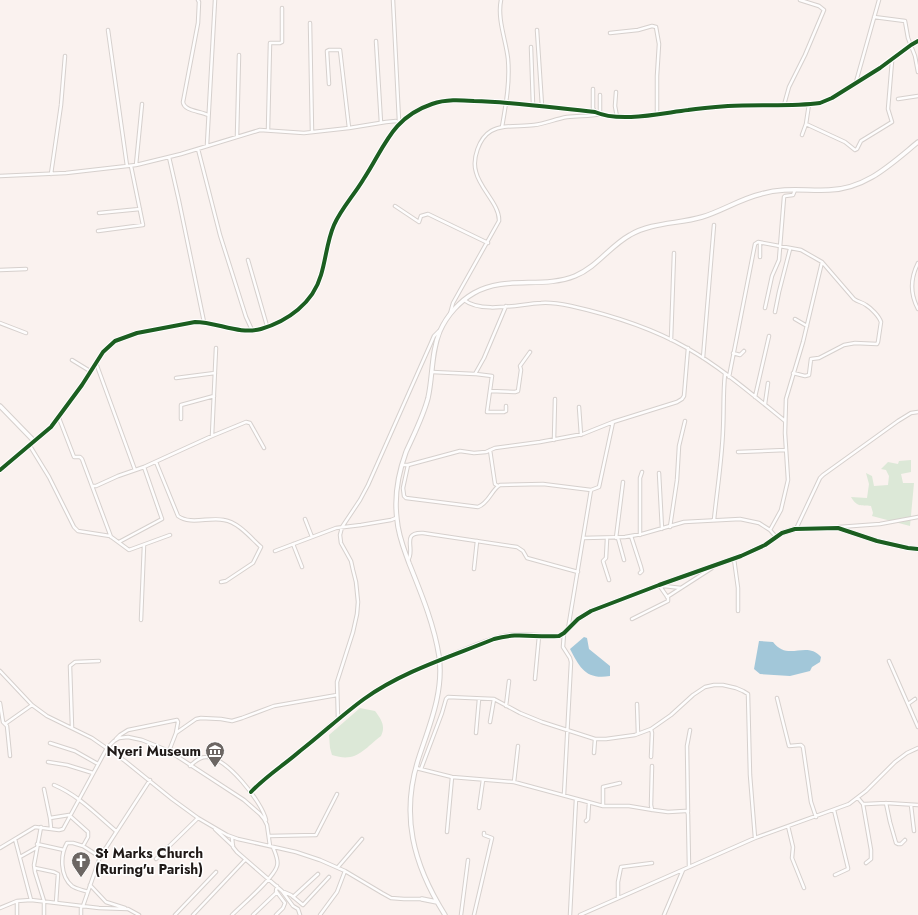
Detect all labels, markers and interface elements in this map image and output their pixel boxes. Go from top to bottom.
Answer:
museum icon: Nyeri Museum [204,740,226,768]
place label: Nyeri Museum [107,741,201,761]
place label: St Marks Church (Ruring'u Parish) [95,843,203,879]
church icon: St Marks Church (Ruring'u Parish) [70,850,92,878]

